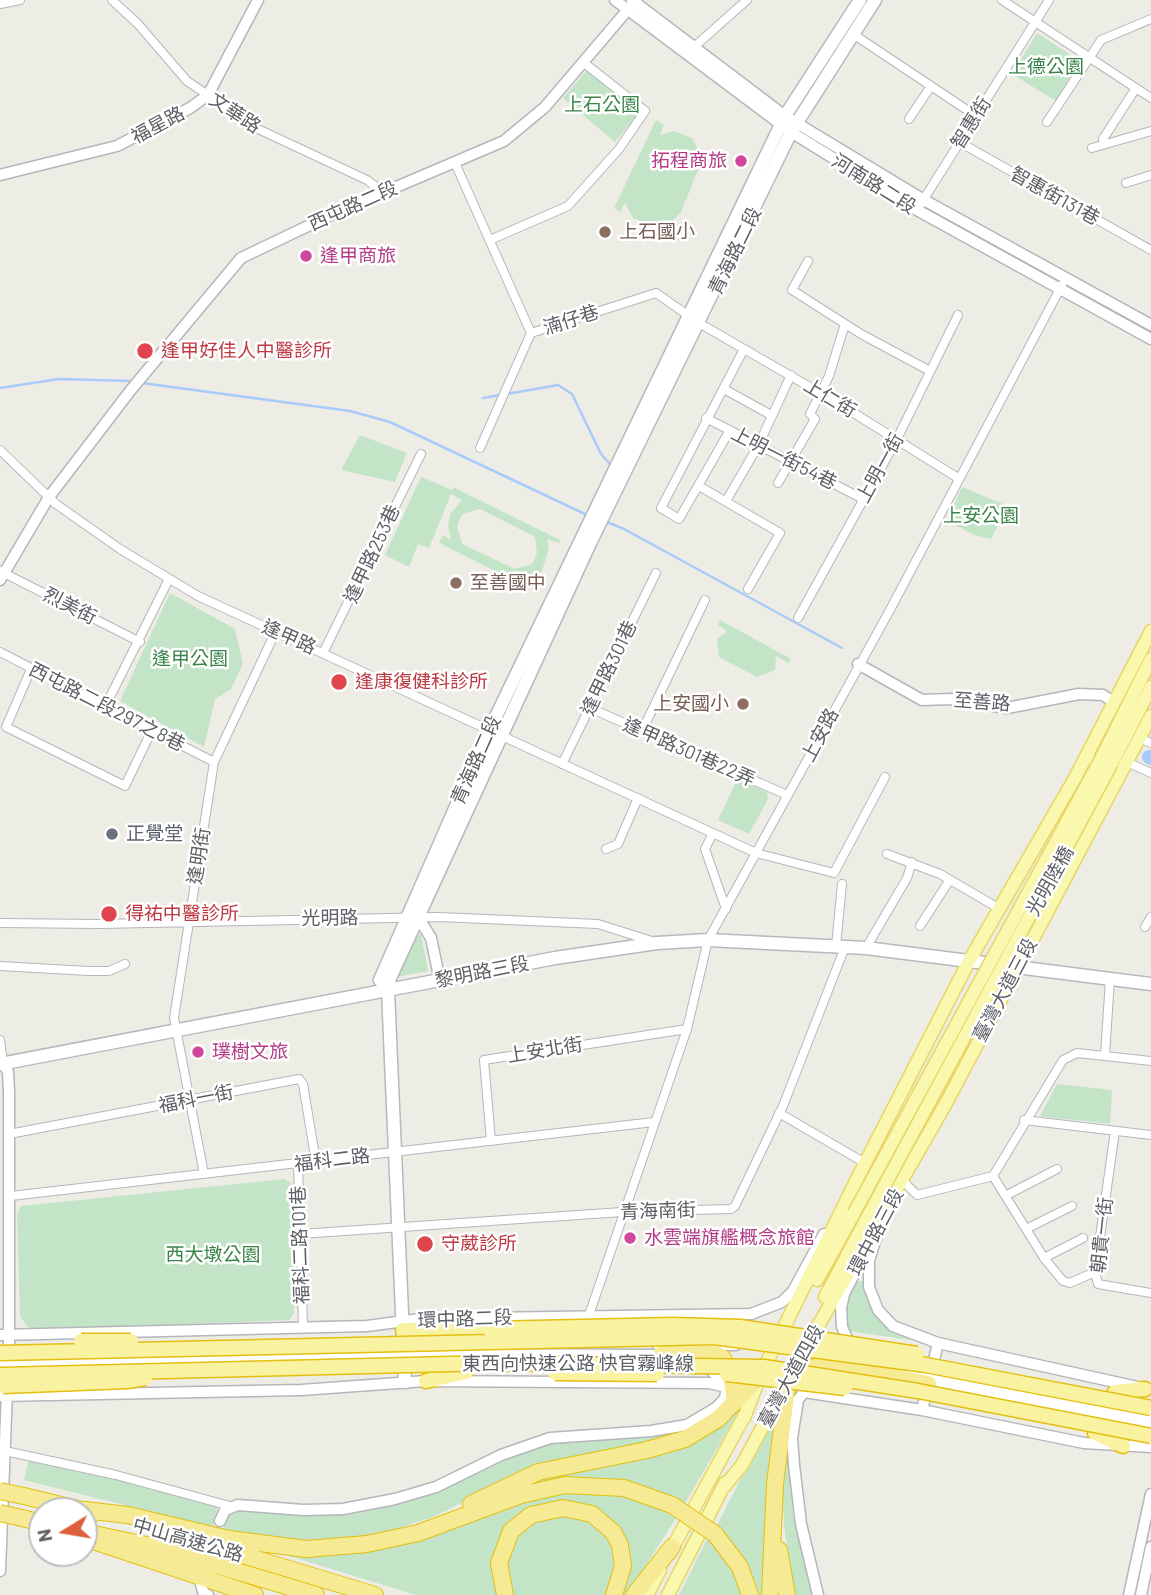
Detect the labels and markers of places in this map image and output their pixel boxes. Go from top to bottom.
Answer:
place label: 拓程商旅 [651,150,727,172]
marker: 拓程商旅 [733,153,749,169]
place label: 上石國小 [619,221,695,243]
marker: 上石國小 [597,224,613,240]
place label: 逢甲商旅 [320,245,396,267]
marker: 逢甲商旅 [298,248,314,264]
place label: 逢甲好佳人中醫診所 [161,340,332,362]
marker: 逢甲好佳人中醫診所 [135,341,155,361]
place label: 至善國中 [470,572,546,594]
marker: 至善國中 [448,575,464,591]
place label: 逢康復健科診所 [355,671,488,693]
marker: 逢康復健科診所 [329,672,349,692]
place label: 上安國小 [653,693,729,715]
marker: 上安國小 [735,696,751,712]
place label: 正覺堂 [126,823,183,845]
marker: 正覺堂 [104,826,120,842]
place label: 得祐中醫診所 [125,903,239,925]
marker: 得祐中醫診所 [99,904,119,924]
place label: 璞樹文旅 [212,1041,288,1063]
marker: 璞樹文旅 [190,1044,206,1060]
place label: 水雲端旗艦概念旅館 [644,1227,815,1249]
marker: 水雲端旗艦概念旅館 [622,1230,638,1246]
place label: 守葳診所 [441,1233,517,1255]
marker: 守葳診所 [415,1234,435,1254]

